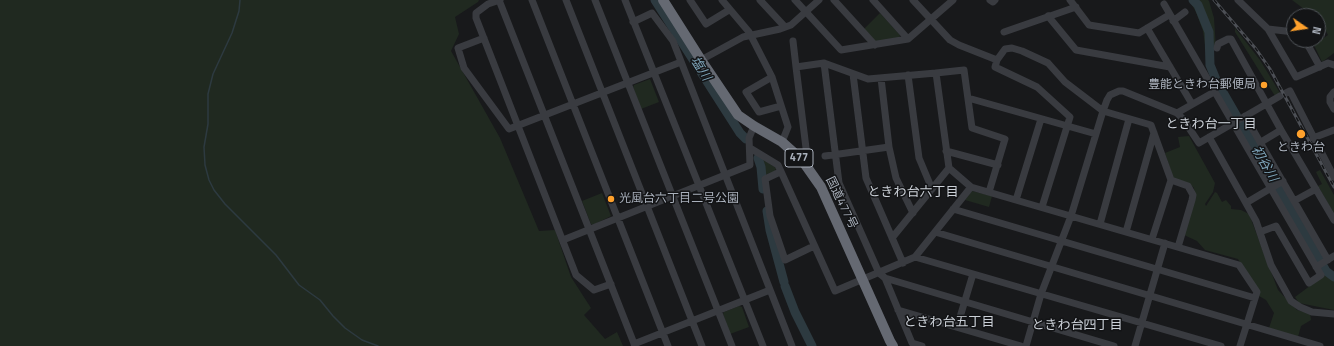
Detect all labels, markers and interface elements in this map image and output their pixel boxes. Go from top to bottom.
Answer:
north arrow [1286,8,1326,48]
text: N [1308,25,1325,36]
water label: 塩川 [686,54,714,84]
place label: 豊能ときわ台郵便局 [1148,78,1256,92]
marker: 豊能ときわ台郵便局 [1259,80,1269,90]
district label: ときわ台一丁目 [1166,117,1256,133]
marker: ときわ台 [1295,128,1307,140]
place label: ときわ台 [1277,141,1325,155]
water label: 初谷川 [1247,143,1281,185]
road number: 477 [785,149,813,167]
street label: 国道477号 [822,175,860,231]
district label: ときわ台六丁目 [868,185,958,201]
place label: 光風台六丁目二号公園 [619,192,739,206]
marker: 光風台六丁目二号公園 [606,194,616,204]
district label: ときわ台五丁目 [904,315,994,331]
district label: ときわ台四丁目 [1032,318,1122,334]

